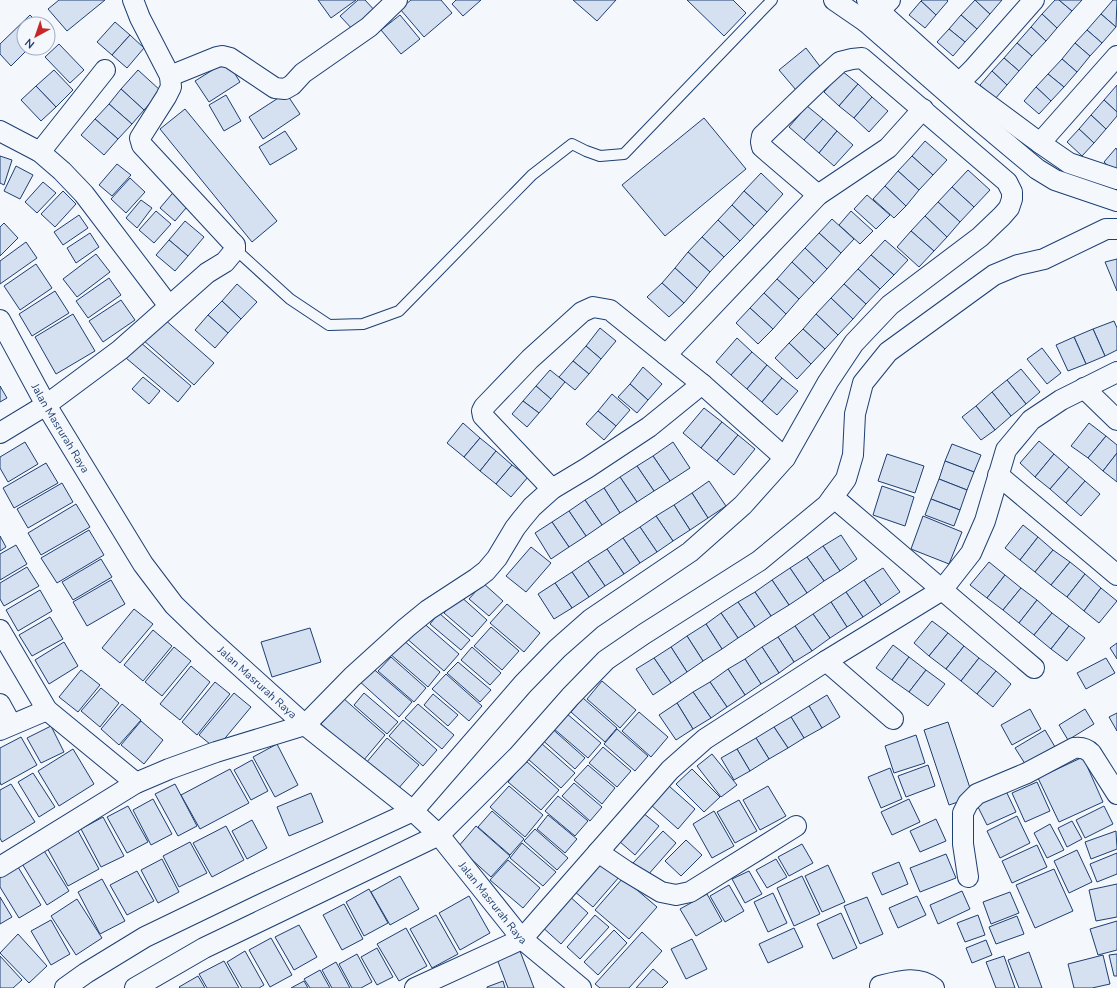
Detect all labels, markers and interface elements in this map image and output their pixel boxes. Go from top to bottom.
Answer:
north arrow [16,16,56,56]
text: N [22,35,38,52]
street label: Jalan Masrurah Raya [27,380,93,476]
street label: Jalan Masrurah Raya [214,642,300,722]
street label: Jalan Masrurah Raya [454,858,530,948]

